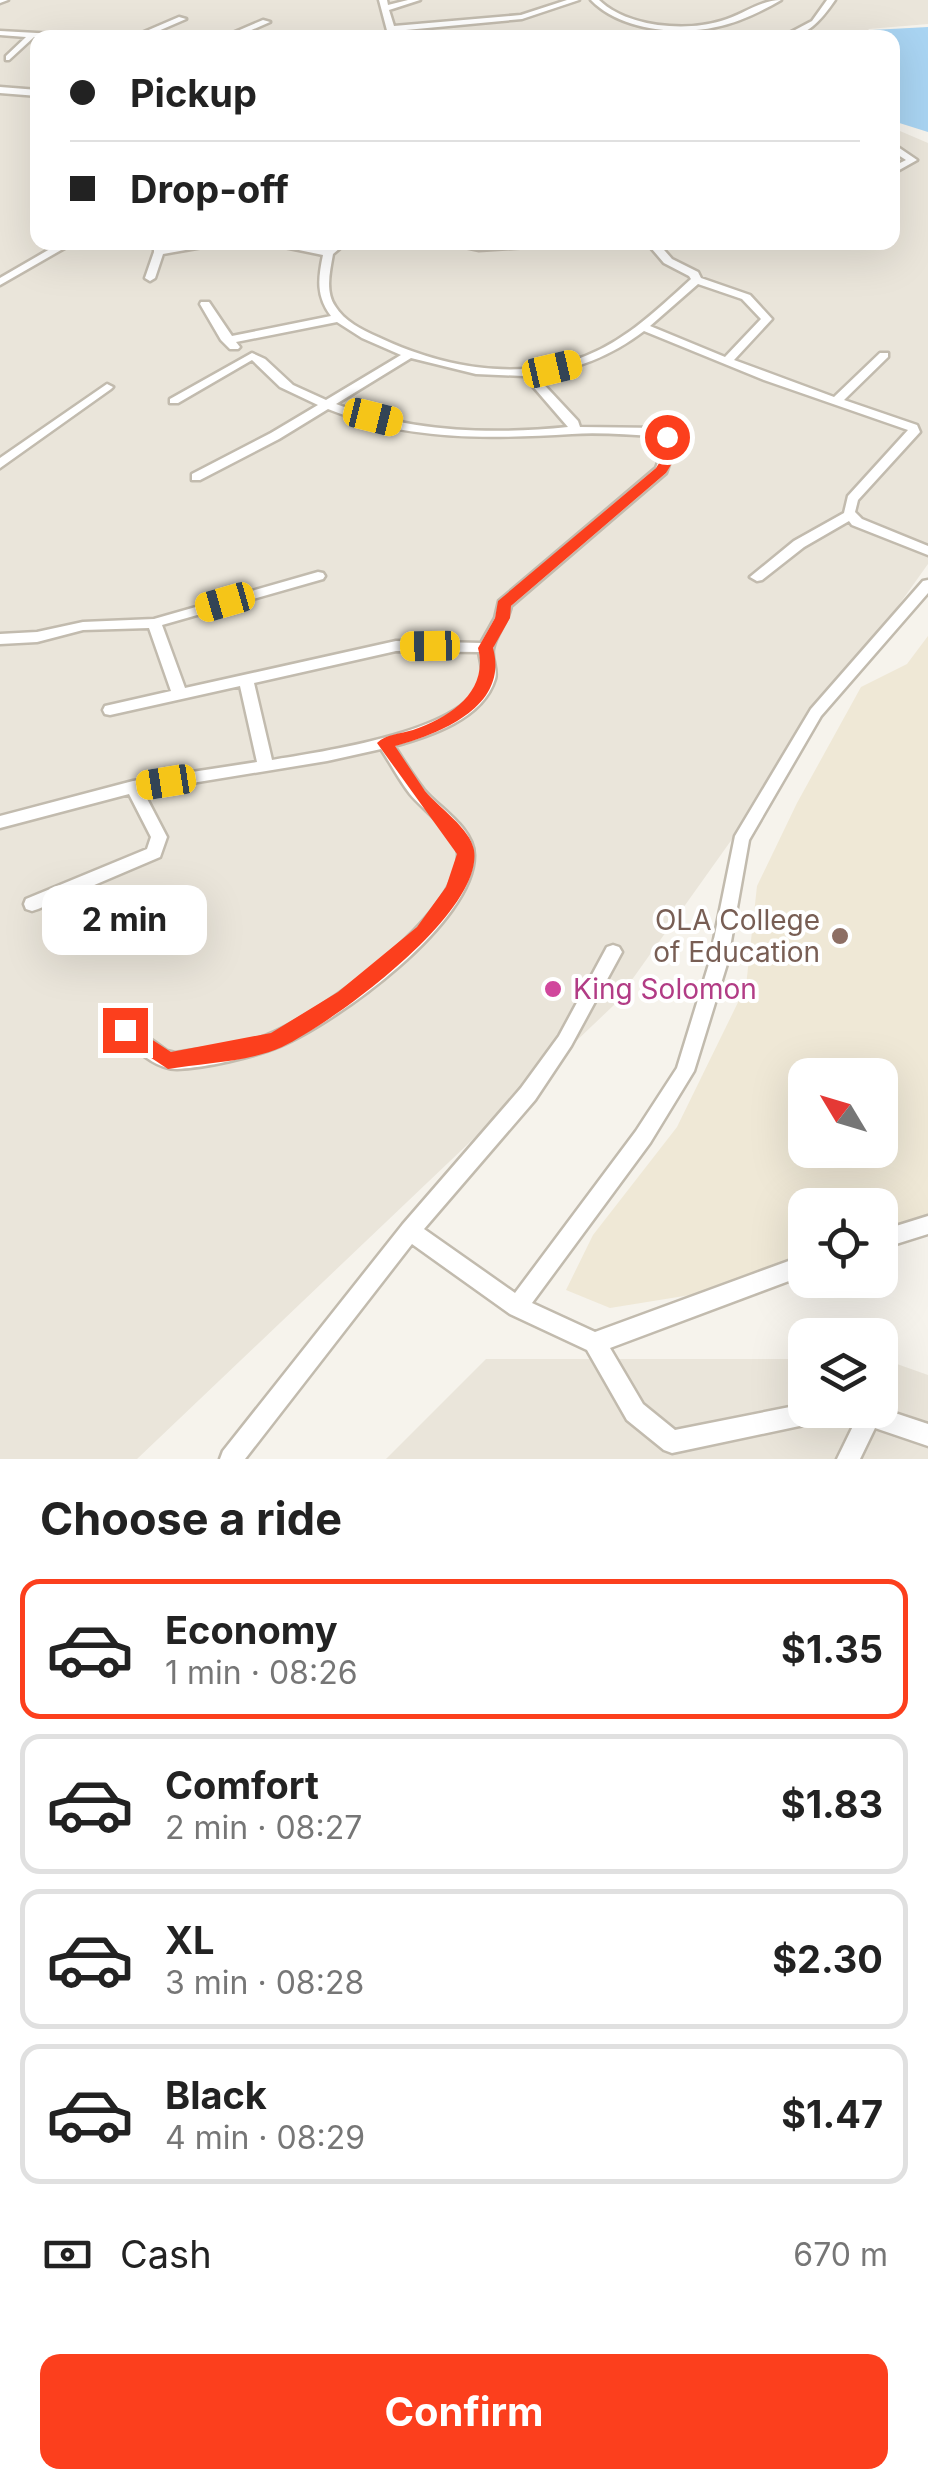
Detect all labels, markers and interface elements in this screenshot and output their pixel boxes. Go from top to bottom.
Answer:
text: Pickup [130,70,257,116]
text: Drop-off [130,166,289,212]
car [519,348,585,390]
car [340,395,406,439]
route start [645,415,690,460]
car [192,579,258,625]
car [400,630,460,662]
car [134,762,198,802]
callout: 2 min [42,885,208,955]
text: 2 min [82,900,167,939]
place label: OLA College of Education [653,903,820,969]
marker: OLA College of Education [829,925,851,947]
place label: King Solomon [573,972,757,1006]
marker: King Solomon [542,978,564,1000]
route end [103,1008,148,1053]
north arrow [788,1058,898,1168]
map controls [788,1058,898,1428]
button: locate [788,1188,898,1298]
button: layers [788,1318,898,1428]
text: Choose a ride [40,1491,342,1546]
icon: car [45,1604,135,1694]
text: Economy [165,1607,338,1653]
text: $1.35 [781,1626,883,1672]
text: 1 min · 08:26 [165,1653,357,1692]
icon: car [45,1759,135,1849]
text: Comfort [165,1762,319,1808]
text: $1.83 [781,1781,883,1827]
text: 2 min · 08:27 [165,1808,362,1847]
icon: car [45,1914,135,2004]
text: XL [165,1917,215,1963]
text: $2.30 [772,1936,883,1982]
text: 3 min · 08:28 [165,1963,364,2002]
icon: car [45,2069,135,2159]
text: Black [165,2072,267,2118]
text: $1.47 [781,2091,883,2137]
text: 4 min · 08:29 [165,2118,365,2157]
icon: cash [40,2227,95,2282]
text: Cash [120,2231,212,2277]
text: 670 m [793,2235,888,2274]
button: Confirm [40,2354,888,2469]

